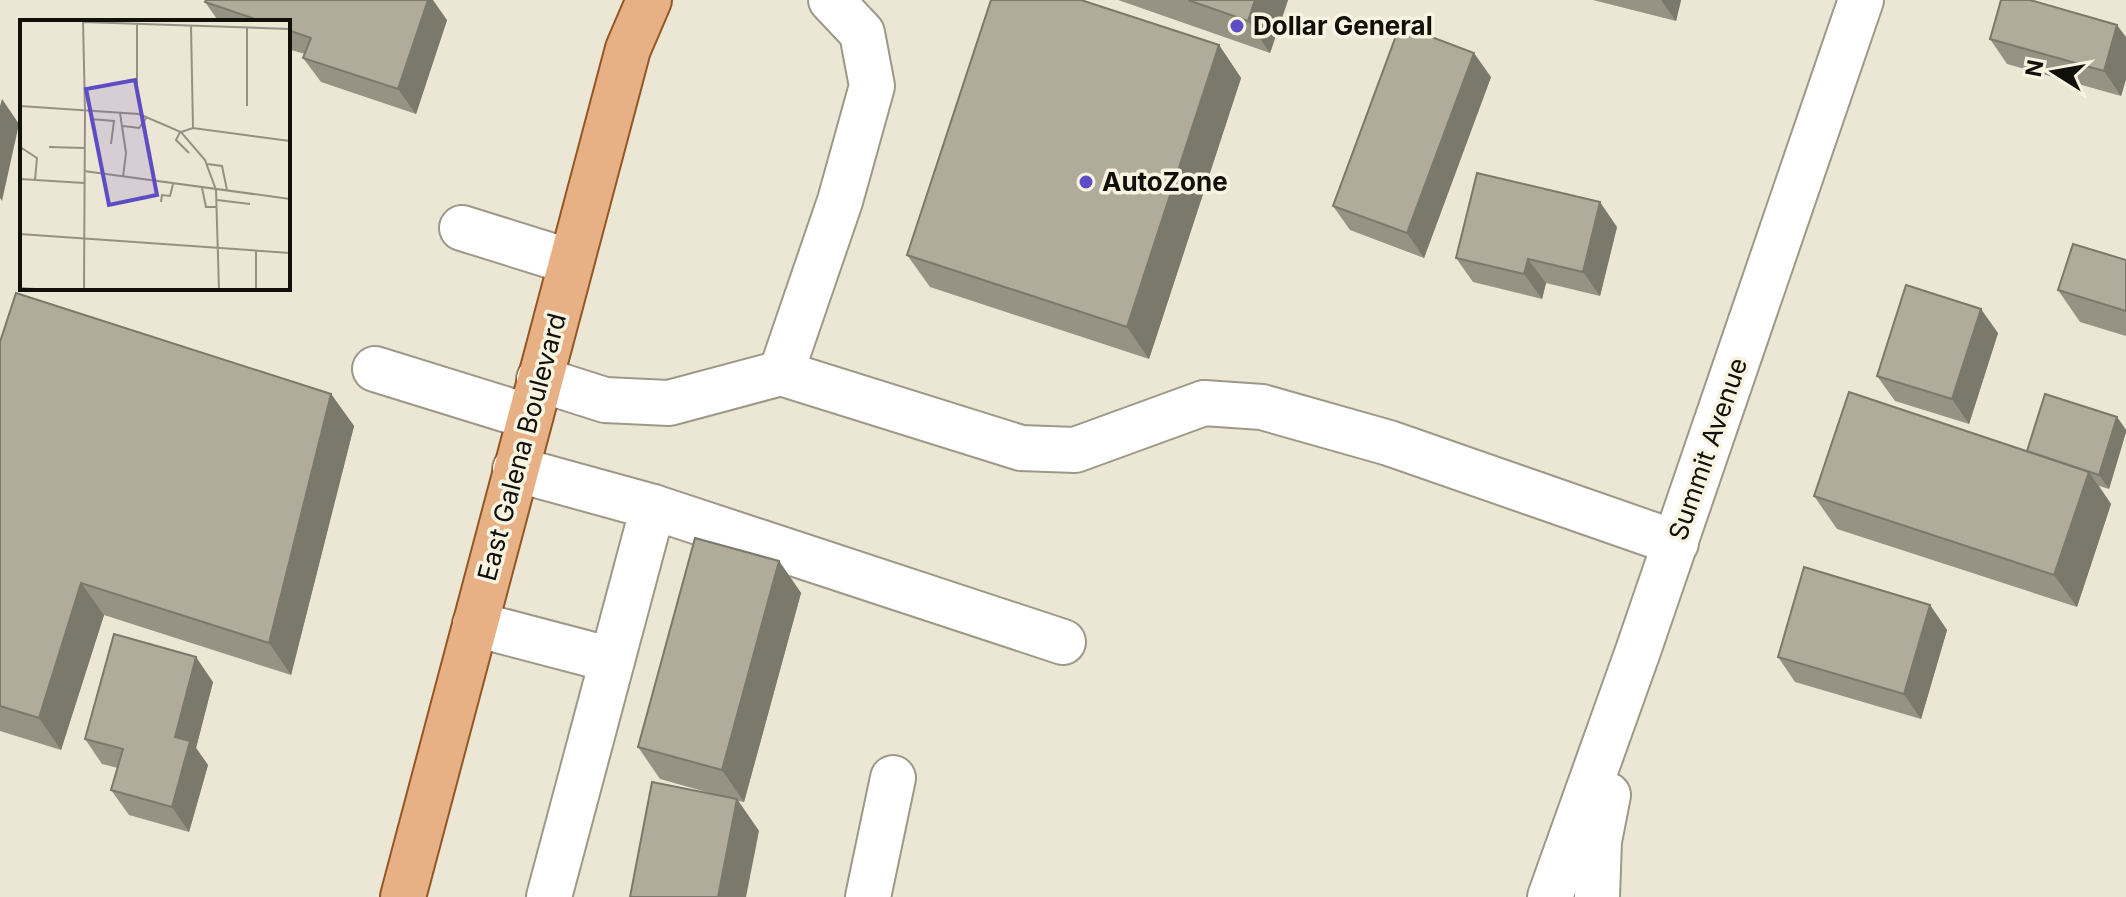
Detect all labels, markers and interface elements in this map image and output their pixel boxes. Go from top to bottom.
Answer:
place label: Dollar General [1253,10,1433,41]
marker: Dollar General [1228,17,1246,35]
inset map [20,20,290,290]
north arrow [2014,32,2094,112]
text: N [2020,57,2049,79]
place label: AutoZone [1102,166,1228,197]
marker: AutoZone [1077,173,1095,191]
street label: East Galena Boulevard [471,310,572,584]
street label: Summit Avenue [1662,353,1753,544]

